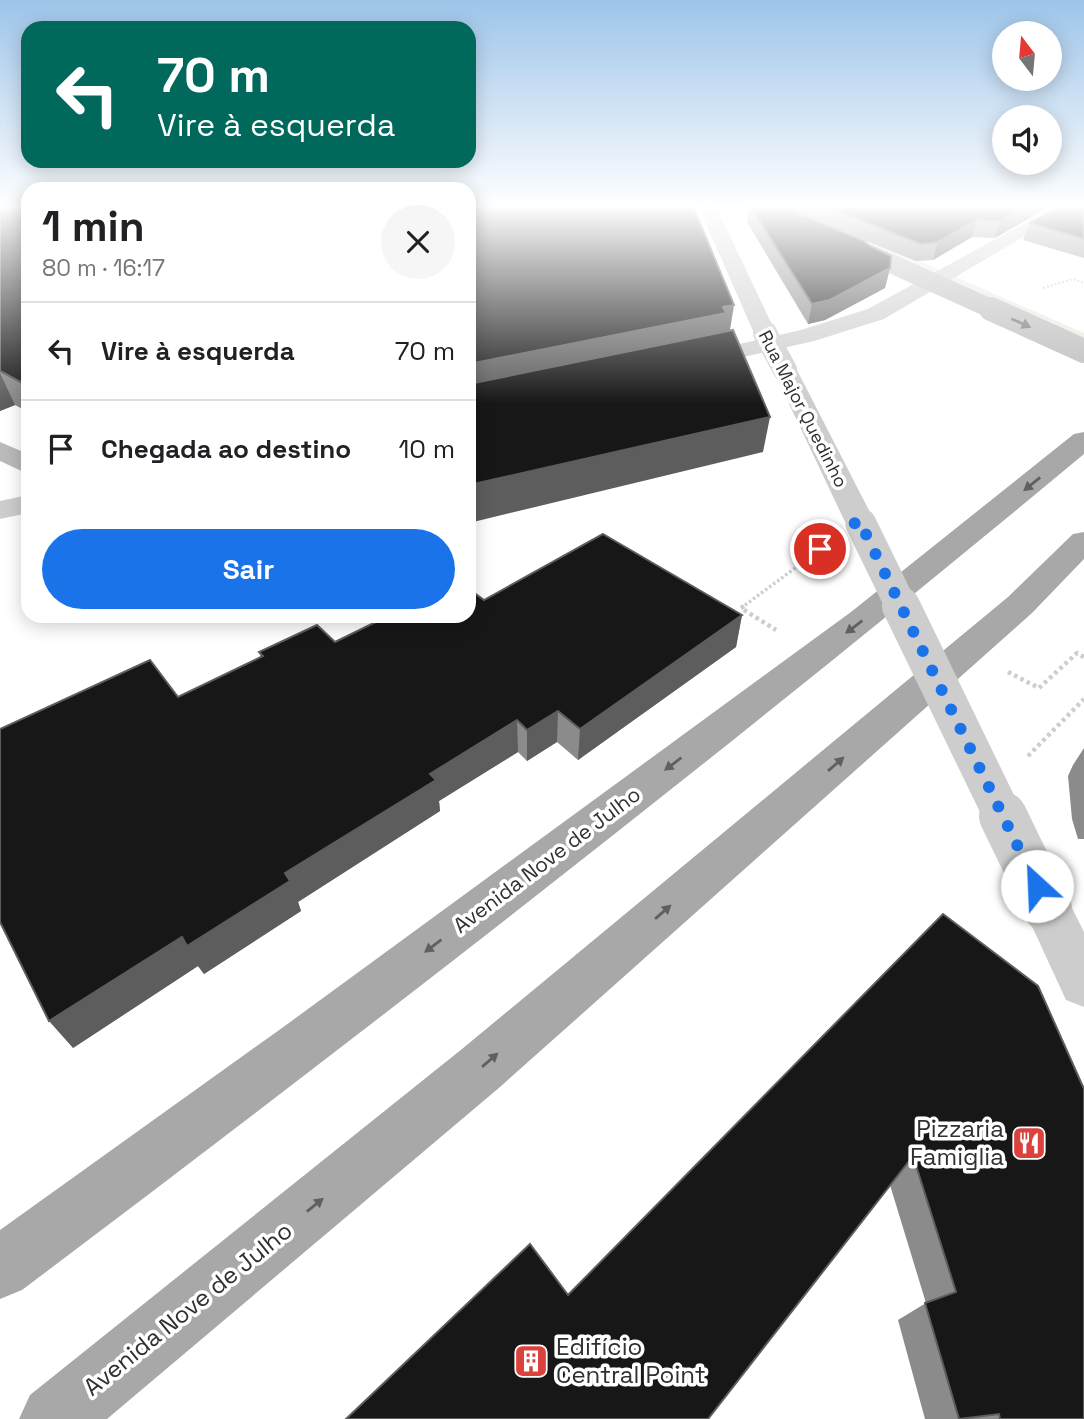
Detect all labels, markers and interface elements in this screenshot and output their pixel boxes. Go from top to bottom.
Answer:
north arrow [992,21,1062,91]
map controls [992,21,1062,175]
text: 70 m [157,44,270,106]
icon: left [42,49,133,140]
text: Vire à esquerda [157,105,395,145]
button: sound [992,105,1062,175]
text: 1 min [42,200,145,253]
button: close [381,205,455,279]
text: 80 m · 16:17 [42,253,165,283]
one-way arrow [1011,317,1031,328]
street label: Rua Major Quedinho [754,326,853,491]
icon: left [42,332,80,370]
text: Vire à esquerda [101,334,295,368]
text: 70 m [395,334,455,368]
icon: arrive [42,430,80,468]
text: Chegada ao destino [101,432,351,466]
text: 10 m [398,432,455,466]
one-way arrow [1023,476,1040,491]
pin [790,519,850,579]
button: Sair [42,529,455,609]
icon: arrive [801,530,839,568]
one-way arrow [846,619,864,634]
one-way arrow [827,756,844,772]
one-way arrow [664,757,682,771]
street label: Avenida Nove de Julho [448,780,646,939]
position arrow [1000,849,1074,923]
one-way arrow [655,905,672,920]
one-way arrow [425,939,443,954]
one-way arrow [482,1053,499,1068]
place label: Pizzaria Famiglia [910,1113,1004,1172]
restaurant icon: Pizzaria Famiglia [1010,1124,1048,1162]
one-way arrow [305,1197,323,1212]
street label: Avenida Nove de Julho [77,1215,298,1402]
place label: Edifício Central Point [556,1331,706,1390]
building icon: Edifício Central Point [512,1342,550,1380]

